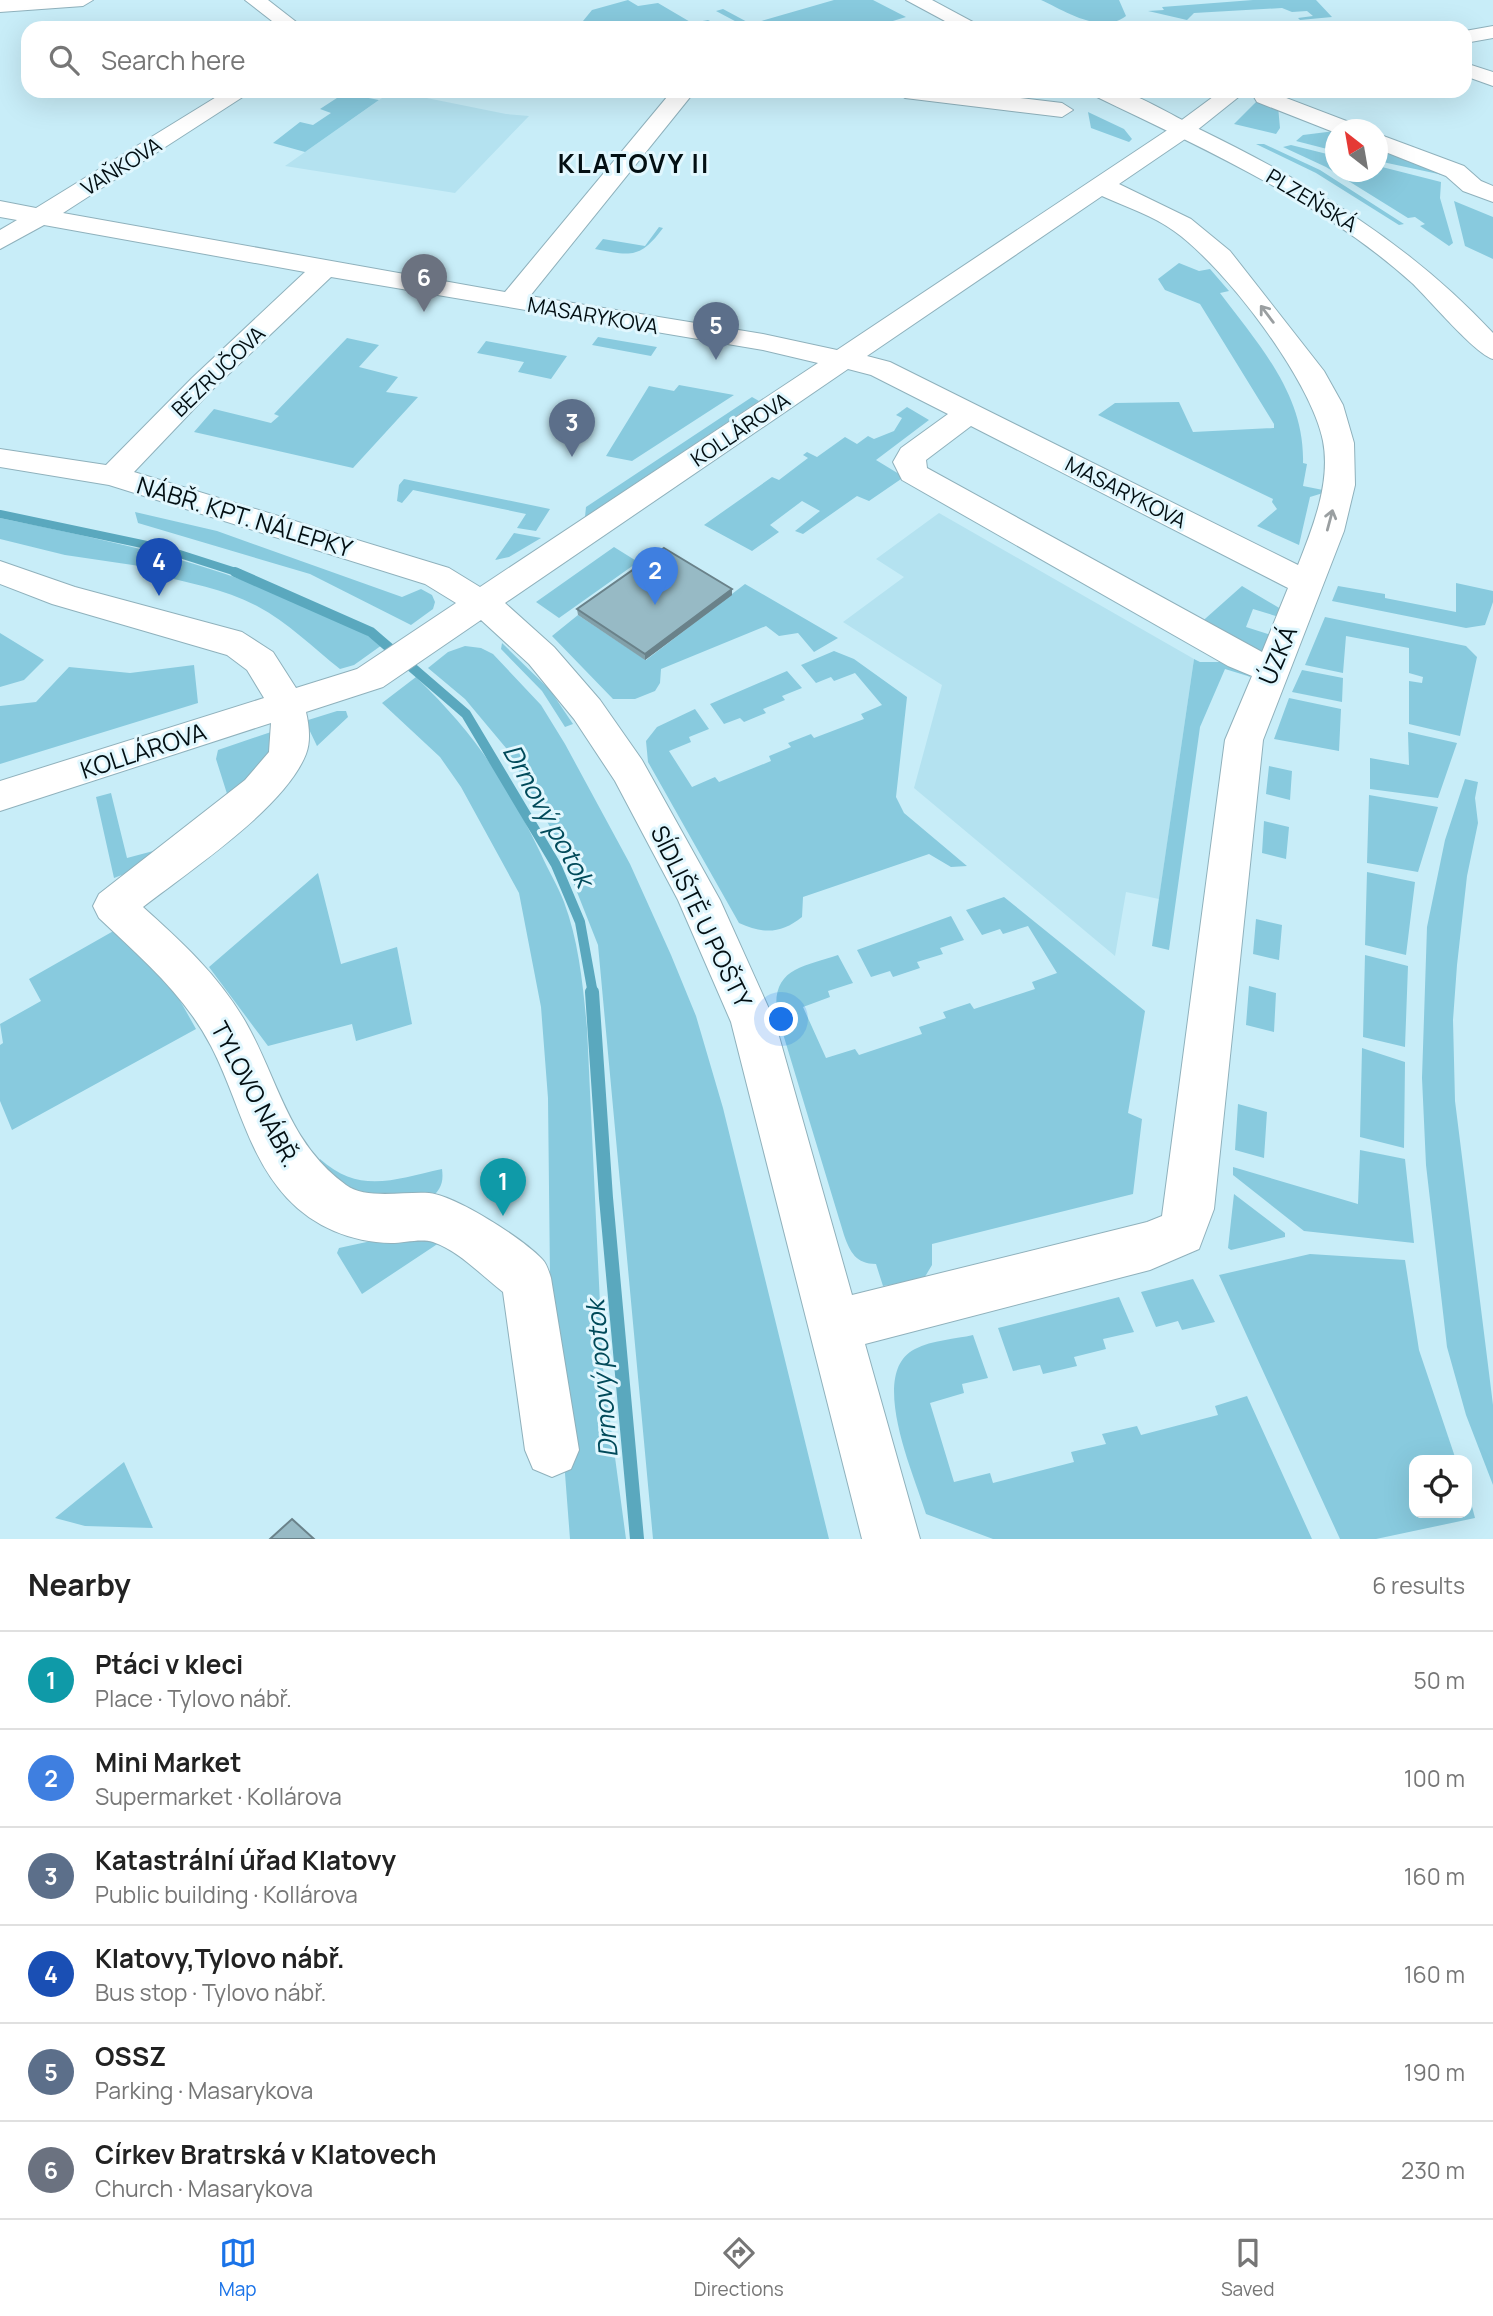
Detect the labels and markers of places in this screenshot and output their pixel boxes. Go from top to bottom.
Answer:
pin: 6 [401,254,447,312]
pin: 5 [693,302,739,360]
pin: 3 [549,399,595,457]
pin: 4 [136,538,182,596]
pin: 2 [632,547,678,605]
pin: 1 [480,1158,526,1216]

